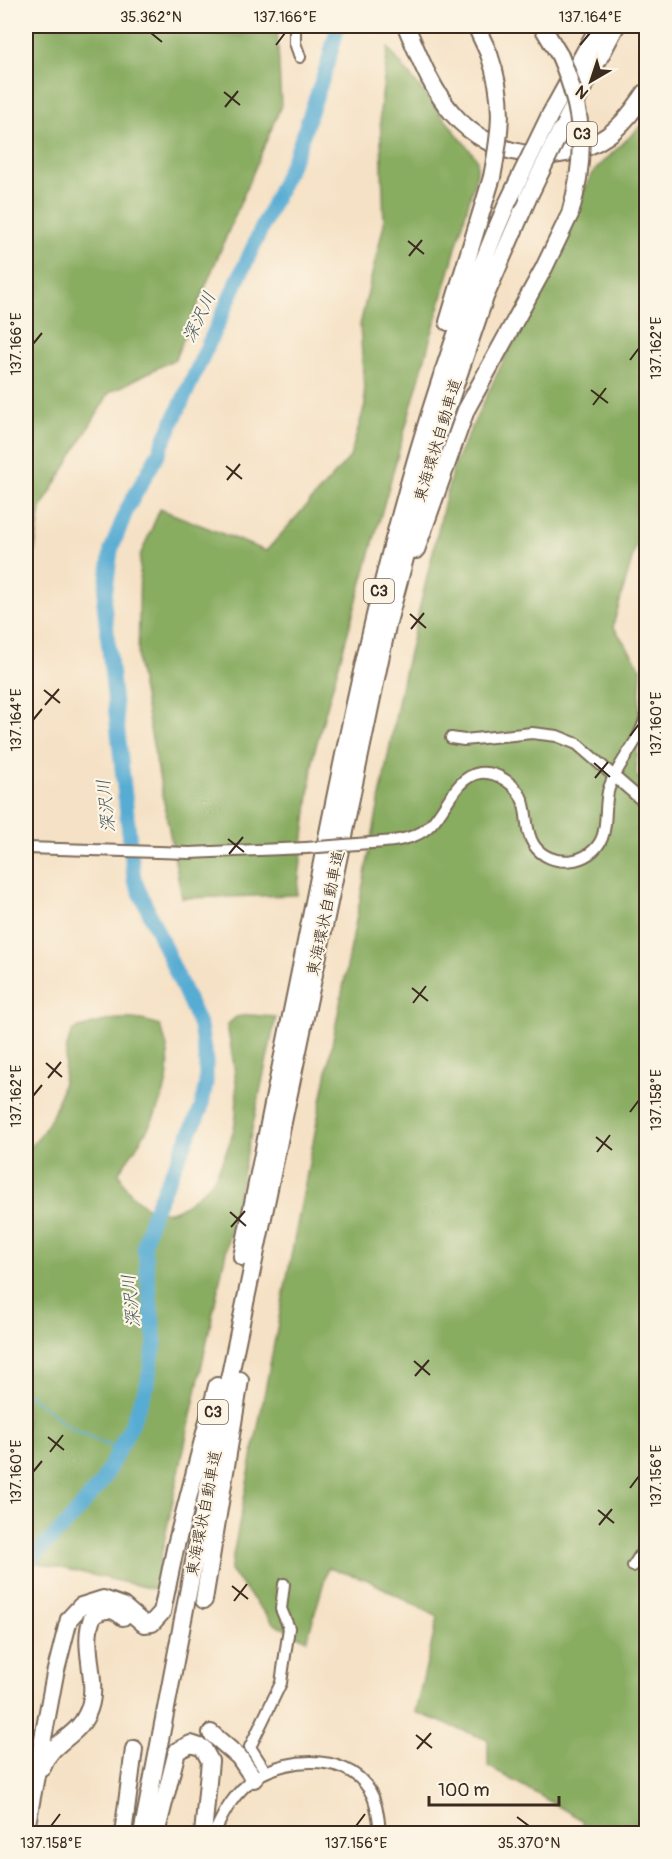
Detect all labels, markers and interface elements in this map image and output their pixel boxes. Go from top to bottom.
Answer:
text: 35.362°N [120,8,182,27]
text: 137.166°E [253,8,317,27]
text: 137.164°E [558,8,622,27]
north arrow [561,51,621,111]
text: N [572,81,593,103]
road number: C3 [567,122,597,146]
water label: 深沢川 [178,288,221,347]
text: 137.166°E [7,312,26,376]
text: 137.162°E [647,316,666,379]
street label: 東海環状自動車道 [410,376,466,504]
road number: C3 [364,579,394,603]
text: 137.164°E [7,688,26,752]
text: 137.160°E [647,691,666,756]
water label: 深沢川 [92,778,121,834]
street label: 東海環状自動車道 [303,849,349,978]
text: 137.162°E [7,1064,26,1127]
text: 137.158°E [647,1069,666,1131]
water label: 深沢川 [117,1273,146,1329]
road number: C3 [198,1400,228,1424]
text: 137.160°E [7,1439,26,1504]
text: 137.156°E [647,1445,666,1507]
street label: 東海環状自動車道 [182,1448,226,1578]
scale bar [429,1769,560,1807]
text: 100 m [438,1779,490,1802]
text: 137.158°E [20,1834,82,1853]
text: 137.156°E [325,1834,387,1853]
text: 35.370°N [497,1834,561,1853]

